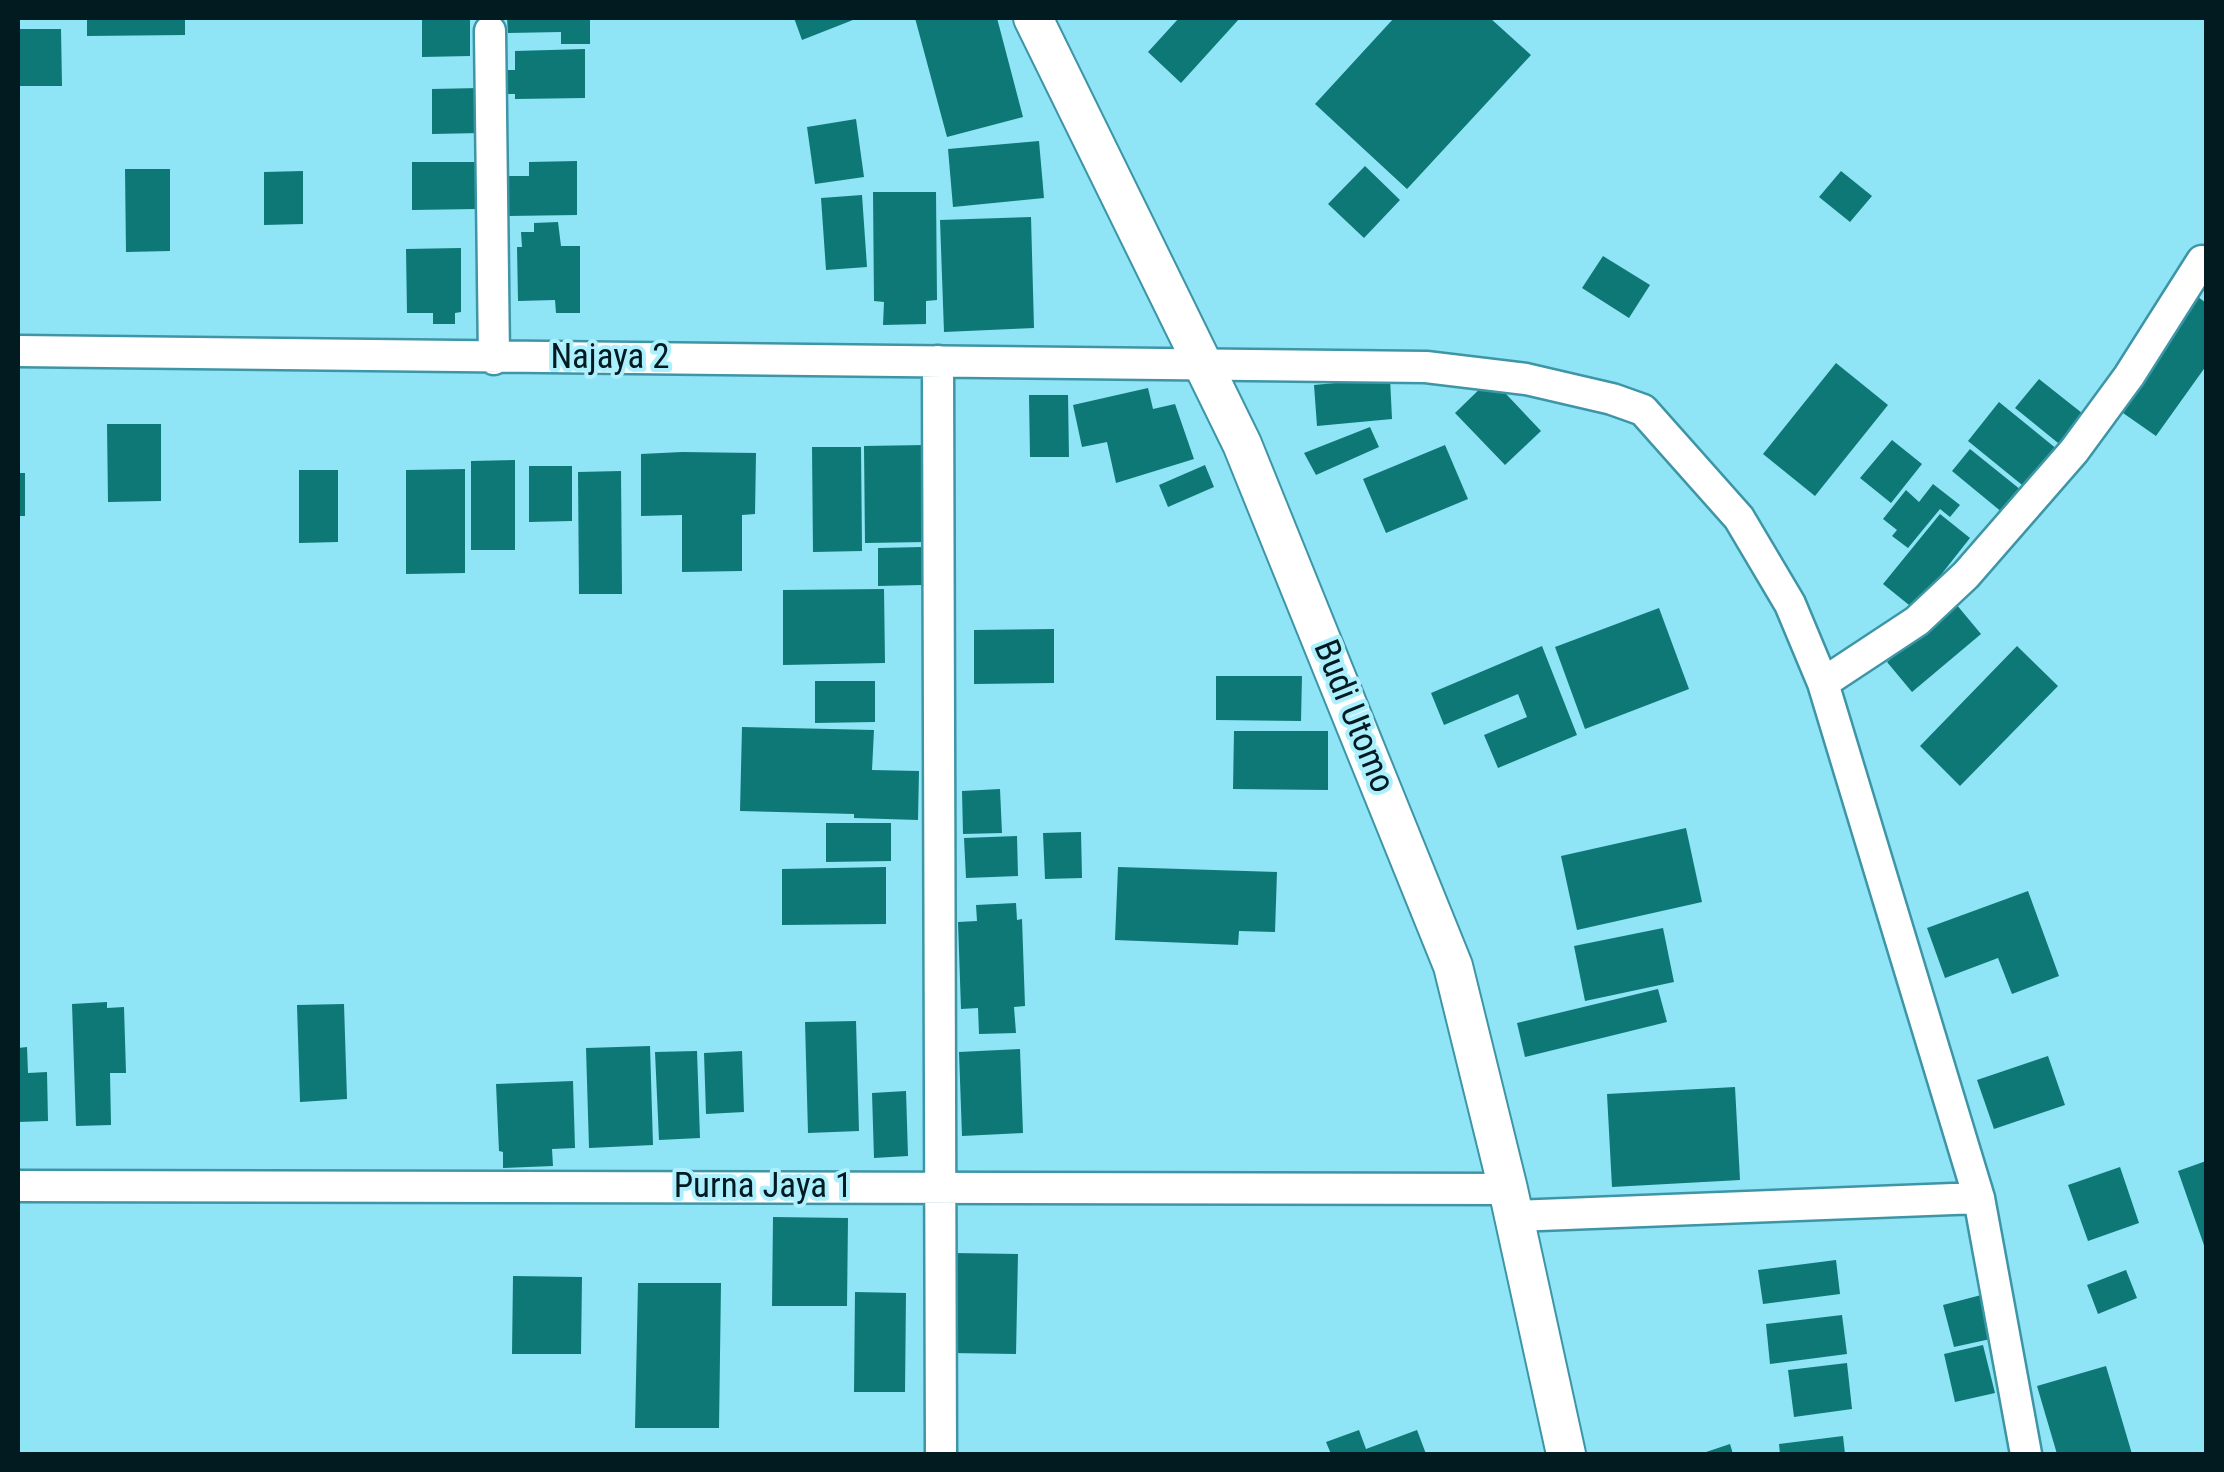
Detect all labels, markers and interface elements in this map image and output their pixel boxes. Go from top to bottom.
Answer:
street label: Najaya 2 [550,338,670,380]
street label: Budi Utomo [1302,635,1402,799]
street label: Purna Jaya 1 [674,1167,852,1209]

